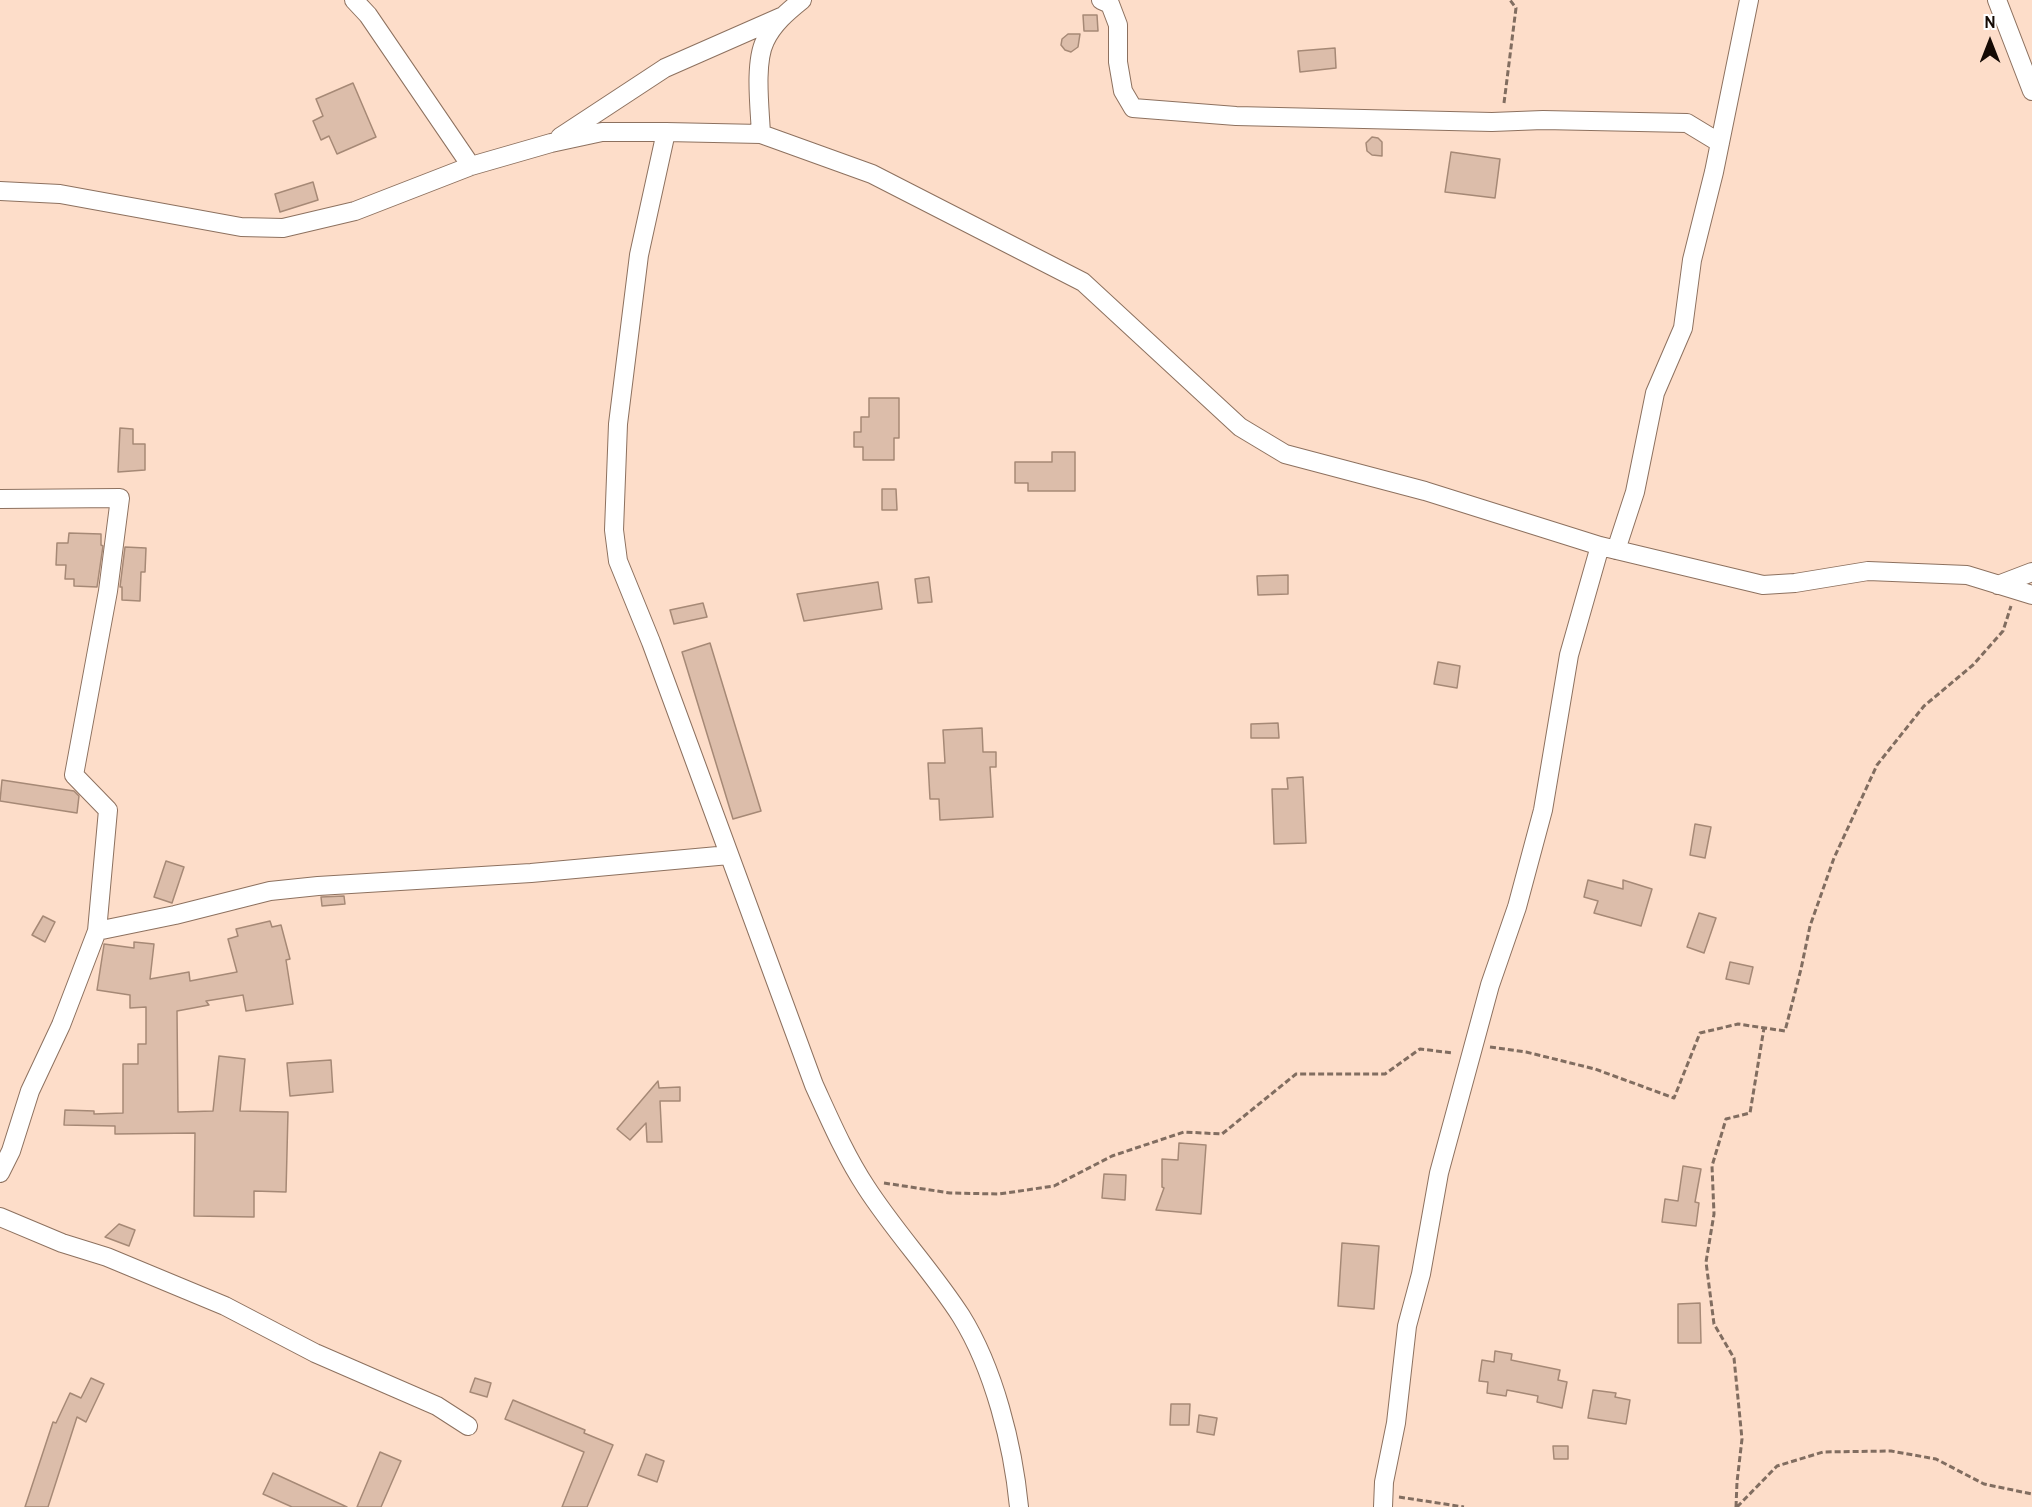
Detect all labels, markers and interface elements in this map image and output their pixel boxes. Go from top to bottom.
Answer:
north arrow [1960,12,2020,72]
text: N [1984,14,1996,34]

